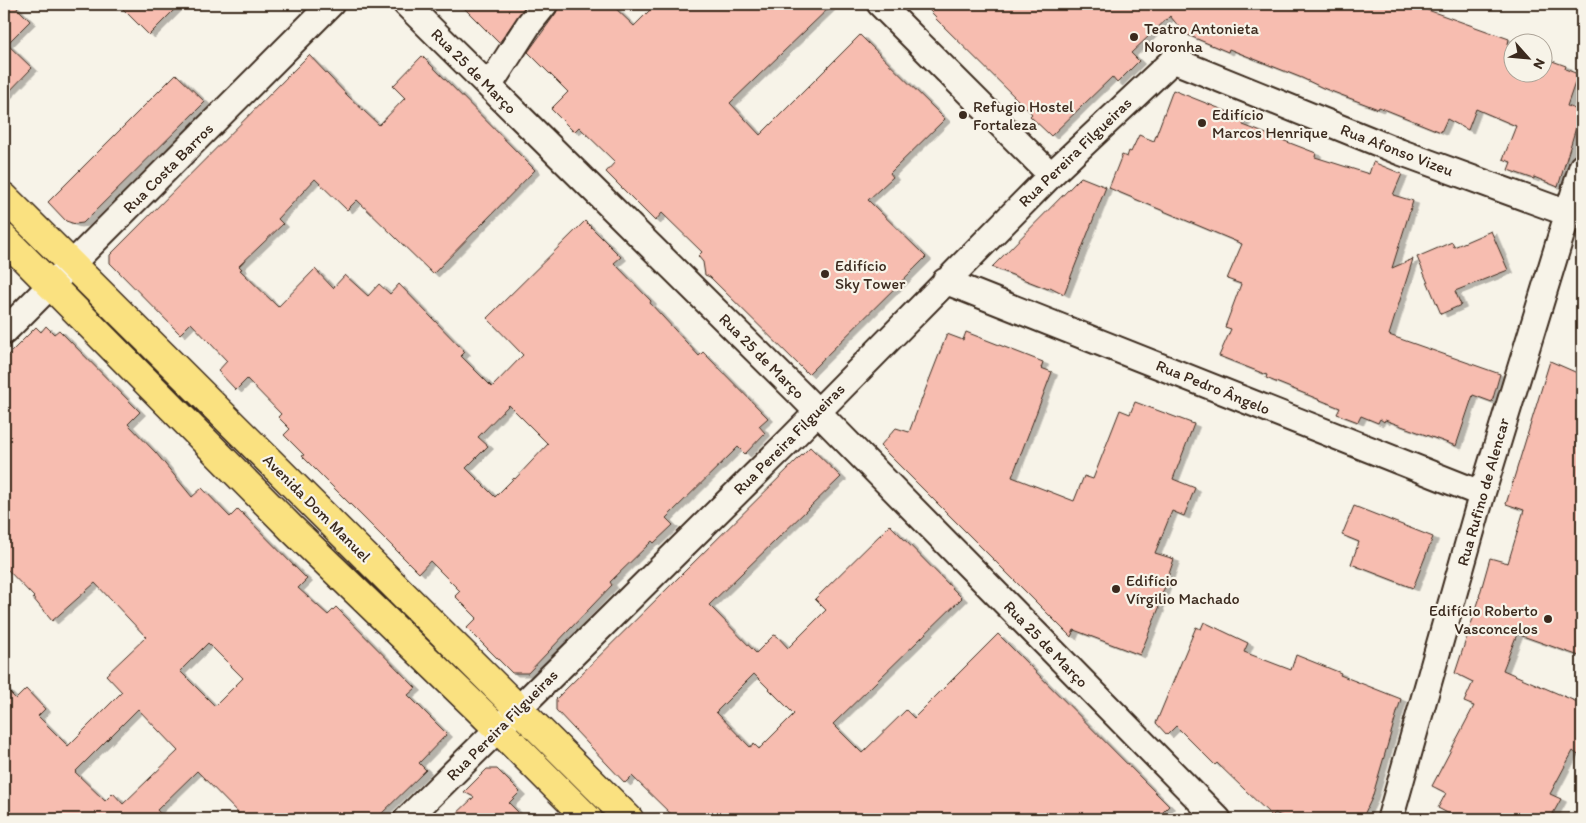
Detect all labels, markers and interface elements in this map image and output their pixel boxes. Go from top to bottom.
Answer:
place label: Teatro Antonieta Noronha [1144,19,1260,56]
street label: Rua 25 de Março [427,24,521,118]
marker: Teatro Antonieta Noronha [1128,31,1140,43]
north arrow [1504,32,1554,82]
text: N [1529,56,1549,72]
street label: Rua Pereira Filgueiras [1015,93,1135,211]
place label: Refugio Hostel Fortaleza [973,97,1074,134]
place label: Edifício Marcos Henrique [1212,105,1328,142]
marker: Refugio Hostel Fortaleza [957,109,969,121]
marker: Edifício Marcos Henrique [1196,117,1208,129]
street label: Rua Costa Barros [119,119,217,217]
street label: Rua Afonso Vizeu [1338,120,1456,180]
place label: Edifício Sky Tower [835,256,906,293]
marker: Edifício Sky Tower [819,268,831,280]
street label: Rua 25 de Março [715,309,809,403]
street label: Rua Pedro Ângelo [1153,355,1273,419]
street label: Rua Pereira Filgueiras [729,379,849,499]
street label: Rua Rufino de Alencar [1453,415,1513,568]
street label: Avenida Dom Manuel [259,450,375,566]
place label: Edifício Vírgilio Machado [1126,571,1240,608]
marker: Edifício Vírgilio Machado [1110,583,1122,595]
street label: Rua 25 de Março [1000,597,1092,691]
place label: Edifício Roberto Vasconcelos [1429,601,1538,638]
marker: Edifício Roberto Vasconcelos [1542,613,1554,625]
street label: Rua Pereira Filgueiras [442,665,562,785]

